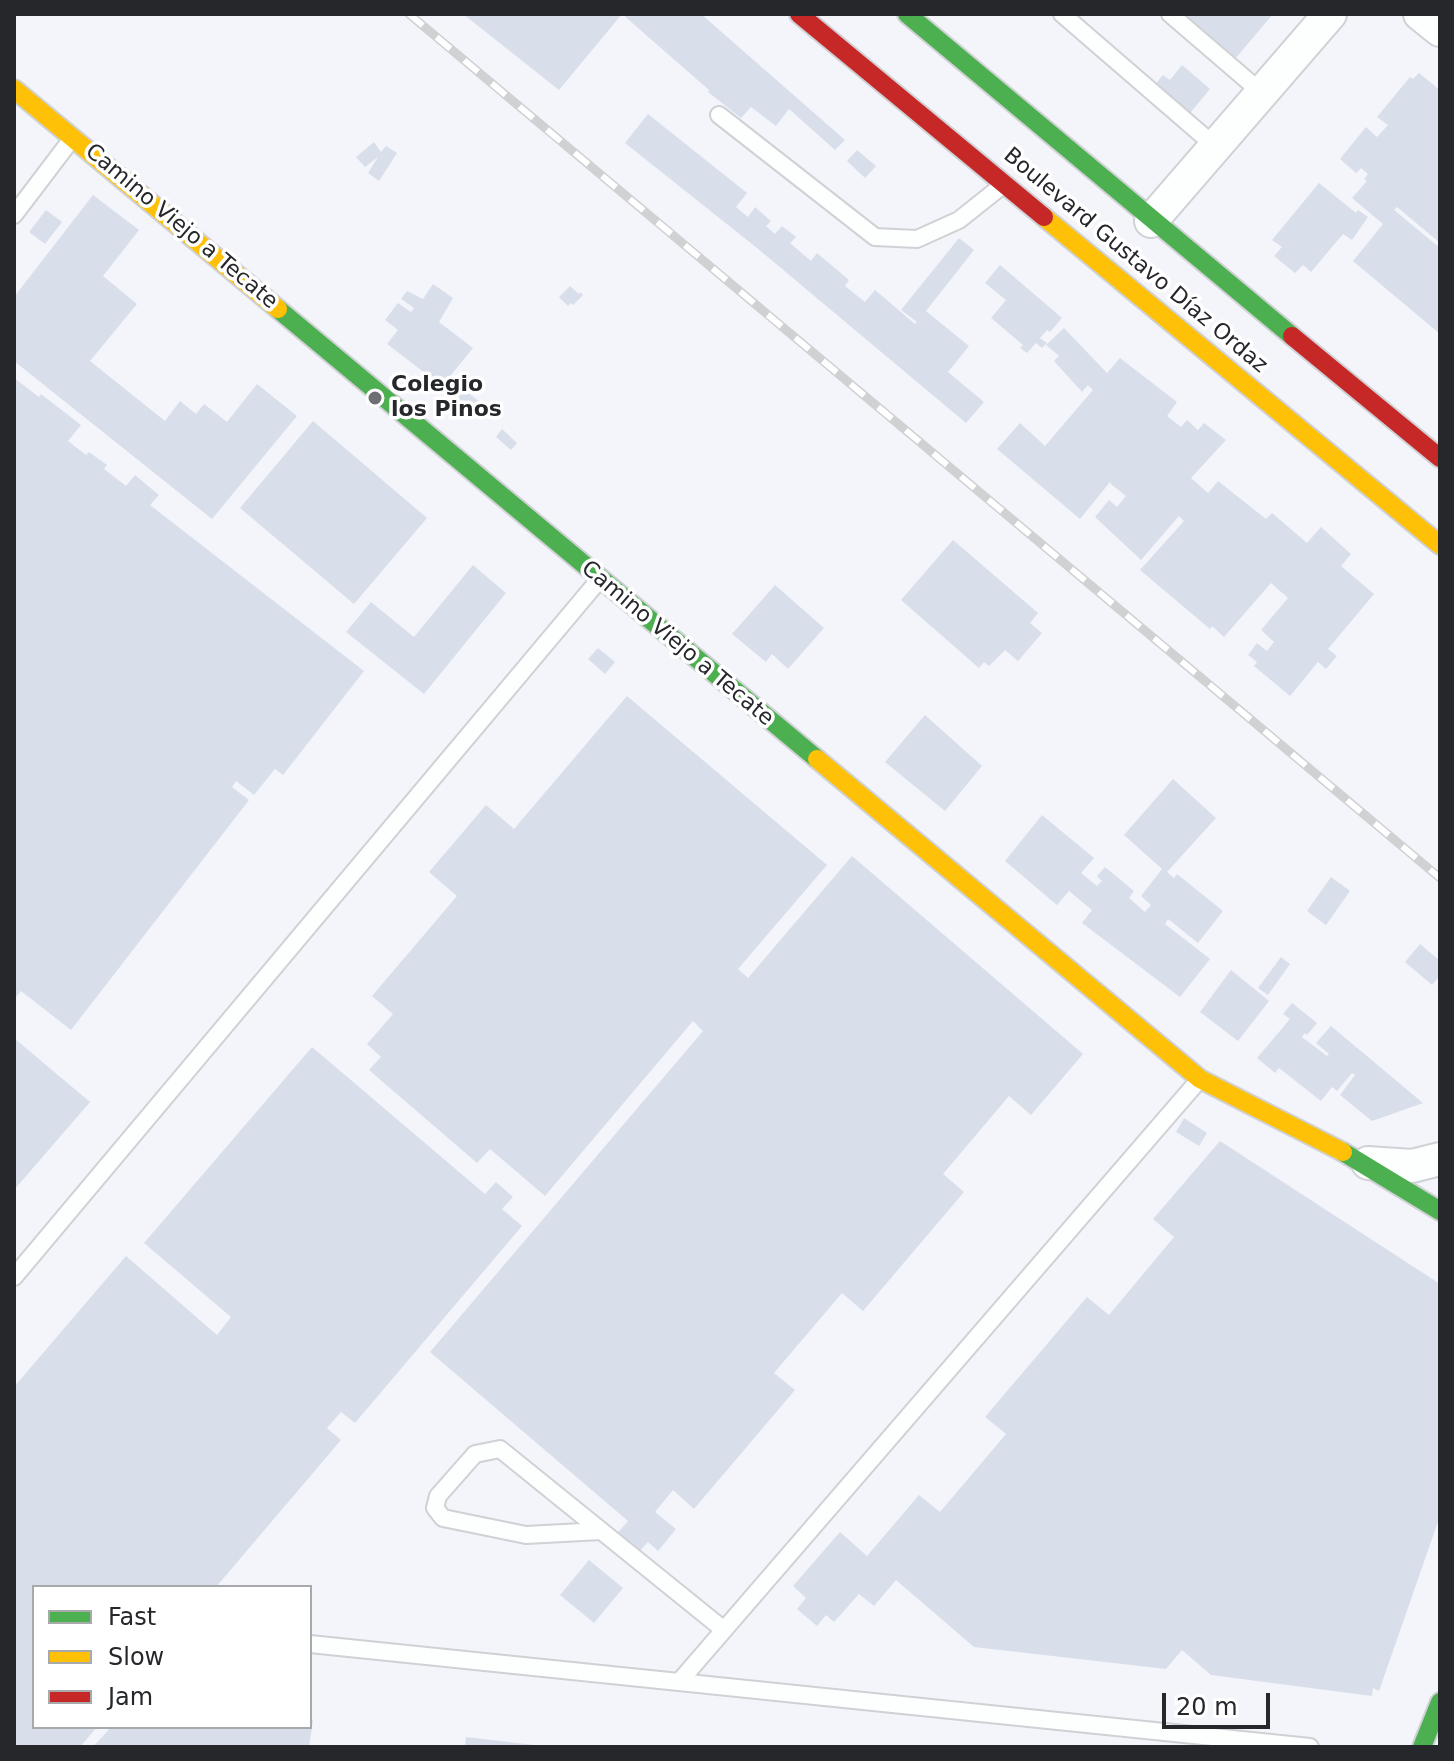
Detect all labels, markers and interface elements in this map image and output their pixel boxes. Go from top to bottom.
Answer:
street label: Camino Viejo a Tecate [79,139,283,315]
street label: Boulevard Gustavo Díaz Ordaz [998,143,1272,379]
place label: Colegio los Pinos [391,372,502,424]
marker: Colegio los Pinos [366,389,384,407]
street label: Camino Viejo a Tecate [575,556,779,732]
legend [32,1585,312,1729]
text: Fast [108,1603,156,1631]
text: Slow [108,1643,164,1671]
scale bar [1166,1677,1274,1727]
text: Jam [108,1683,153,1711]
text: 20 m [1176,1693,1238,1721]

